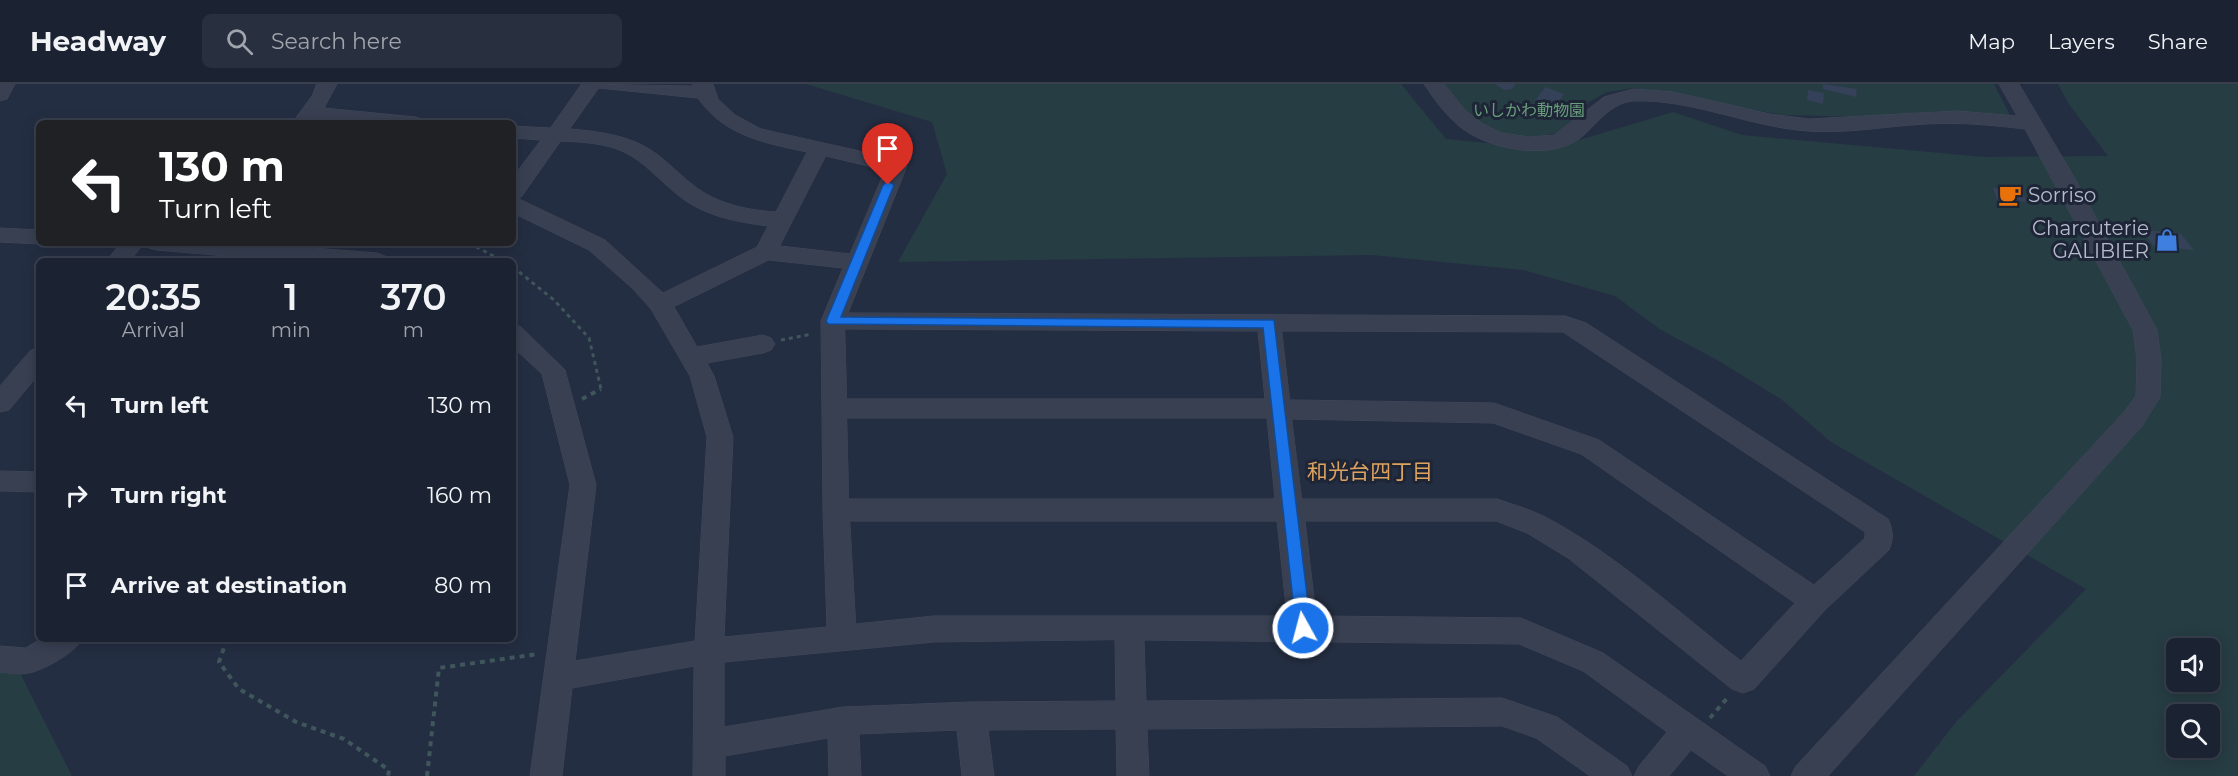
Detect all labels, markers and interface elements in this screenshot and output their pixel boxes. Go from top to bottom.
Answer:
search box [202,14,622,68]
text: Headway [30,24,166,58]
icon: search [223,25,256,58]
text: Search here [271,28,402,55]
text: Map [1968,29,2015,54]
text: Layers [2048,29,2115,54]
text: Share [2148,29,2208,54]
park label: いしかわ動物園 [1473,101,1585,120]
pin [862,123,913,185]
icon: arrive [871,132,904,165]
text: 130 m [159,140,285,192]
icon: left [60,144,138,222]
cafe icon: Sorriso [1997,182,2023,208]
place label: Sorriso [2028,183,2096,207]
text: Turn left [159,192,272,225]
place label: Charcuterie GALIBIER [2032,216,2149,263]
shop icon: Charcuterie GALIBIER [2154,227,2180,253]
text: 20:35 [106,275,201,319]
text: 1 [284,275,298,319]
text: 370 [380,275,446,319]
text: Arrival [122,318,185,342]
text: min [271,318,311,342]
text: m [403,318,424,342]
icon: left [60,389,93,422]
text: Turn left [111,392,209,419]
text: 130 m [428,392,492,419]
district label: 和光台四丁目 [1307,459,1433,484]
icon: right [60,479,93,512]
text: Turn right [111,482,226,509]
text: 160 m [427,482,492,509]
icon: arrive [60,569,93,602]
text: Arrive at destination [111,572,347,599]
text: 80 m [434,572,492,599]
position arrow [1271,596,1335,660]
map controls [2166,638,2220,758]
button: sound [2166,638,2220,692]
button: search [2166,704,2220,758]

